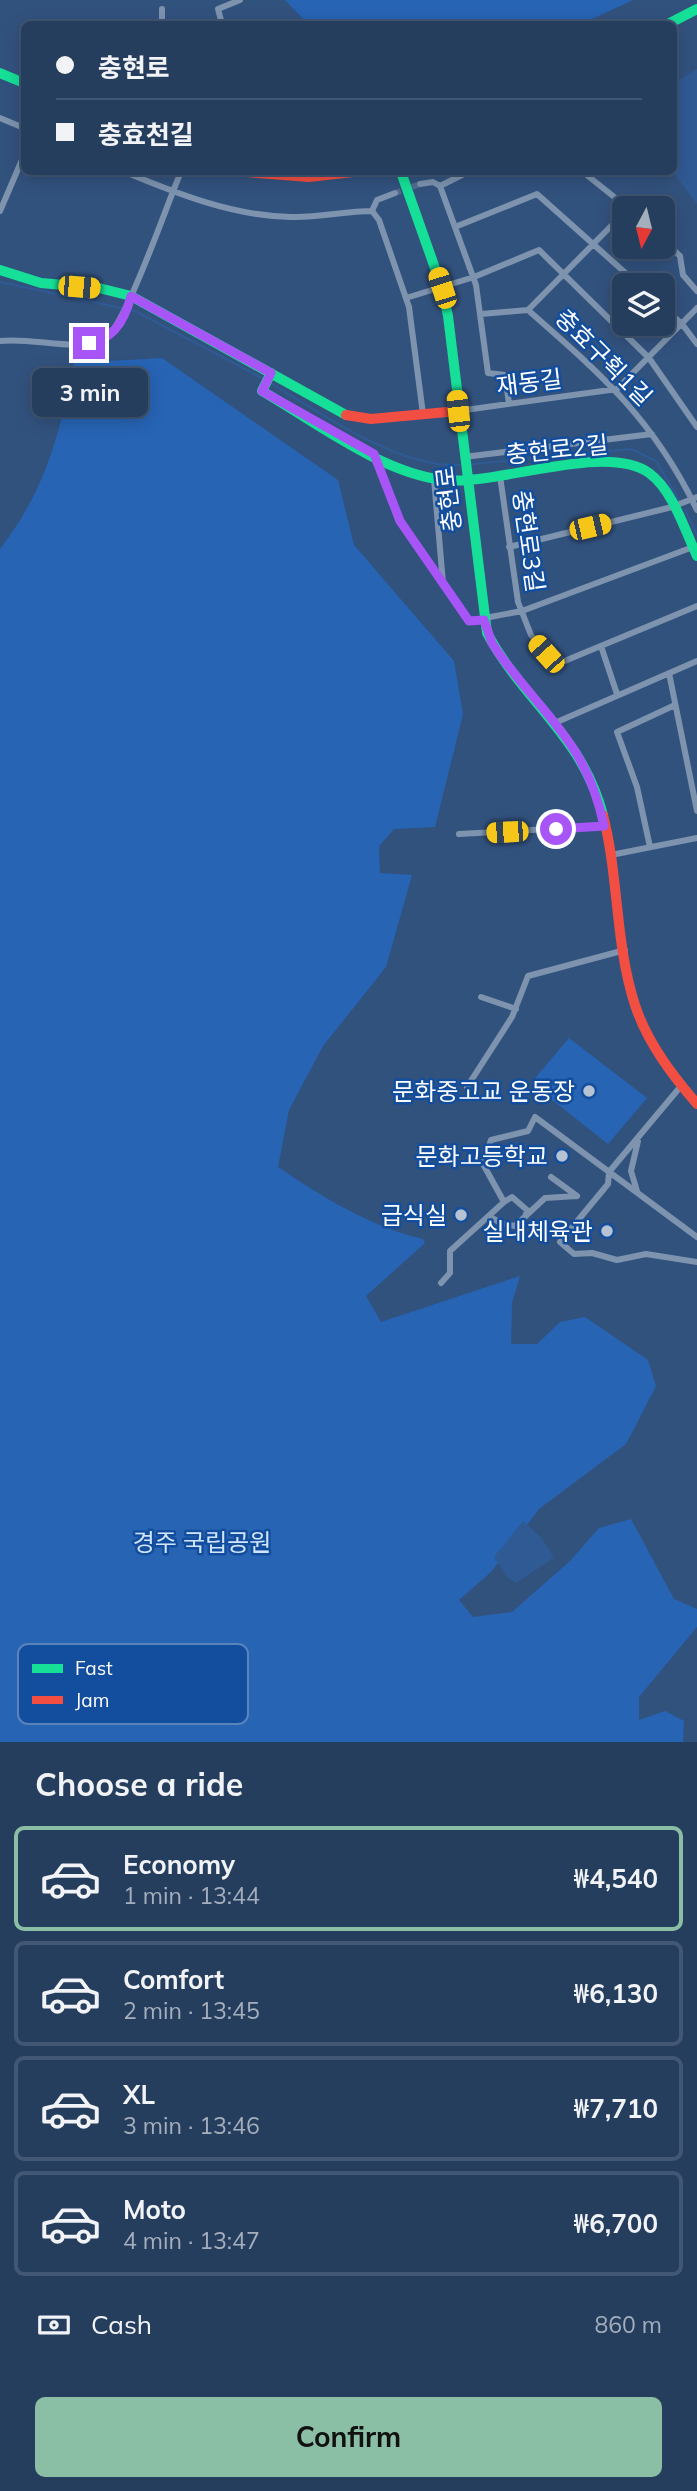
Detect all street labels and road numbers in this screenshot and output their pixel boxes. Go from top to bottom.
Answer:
street label: 충효구획1길 [549,302,659,412]
street label: 재동길 [494,363,564,401]
street label: 충현로2길 [504,429,610,469]
street label: 충현로 [429,464,467,534]
street label: 충현로3길 [507,488,551,594]

